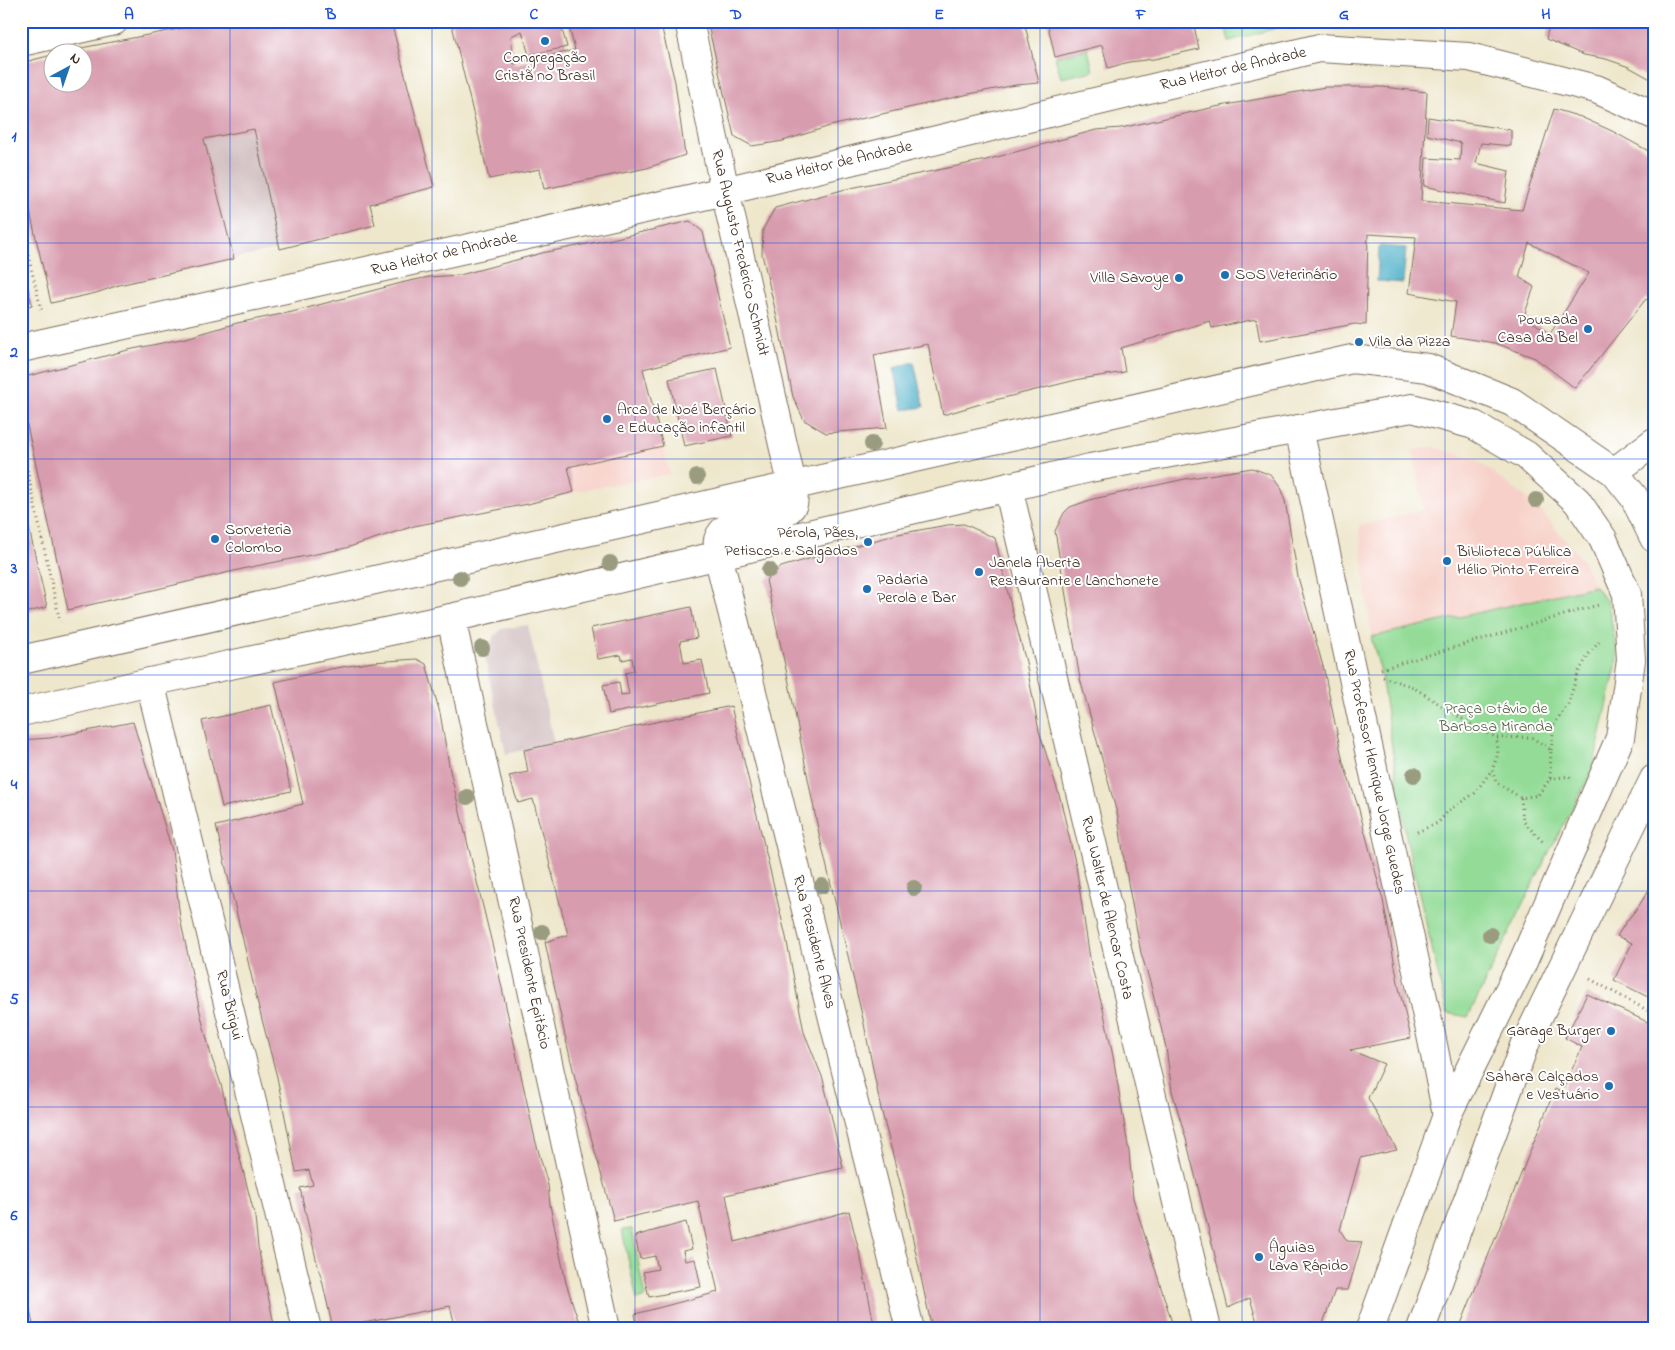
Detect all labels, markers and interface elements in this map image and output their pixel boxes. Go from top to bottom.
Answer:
text: A [124,3,134,27]
text: B [325,3,337,27]
text: C [530,3,539,27]
text: D [729,3,742,27]
text: E [934,3,944,27]
text: F [1135,3,1147,27]
text: G [1339,3,1349,27]
text: H [1541,3,1551,27]
marker: Congregação Cristã no Brasil [539,35,551,47]
street label: Rua Heitor de Andrade [1158,40,1309,97]
north arrow [42,42,92,92]
place label: Congregação Cristã no Brasil [495,46,596,88]
text: N [65,48,86,70]
text: 1 [11,125,17,149]
street label: Rua Heitor de Andrade [764,134,915,191]
street label: Rua Augusto Frederico Schmidt [705,148,776,359]
street label: Rua Heitor de Andrade [369,225,520,282]
place label: SOS Veterinário [1235,263,1337,287]
place label: Villa Savoye [1089,266,1170,290]
marker: SOS Veterinário [1219,269,1231,281]
marker: Villa Savoye [1173,272,1185,284]
place label: Pousada Casa da Bel [1498,308,1578,350]
marker: Pousada Casa da Bel [1582,323,1594,335]
place label: Vila da Pizza [1368,330,1450,354]
marker: Vila da Pizza [1353,336,1365,348]
text: 2 [9,341,18,365]
place label: Arca de Noé Berçário e Educação infantil [617,398,756,440]
marker: Arca de Noé Berçário e Educação infantil [601,413,613,425]
place label: Sorveteria Colombo [225,518,291,560]
place label: Pérola, Pães, Petiscos e Salgados [724,521,858,563]
marker: Sorveteria Colombo [209,533,221,545]
marker: Pérola, Pães, Petiscos e Salgados [862,536,874,548]
place label: Biblioteca Pública Hélio Pinto Ferreira [1456,540,1579,582]
place label: Janela Aberta Restaurante e Lanchonete [989,551,1159,593]
marker: Biblioteca Pública Hélio Pinto Ferreira [1441,555,1453,567]
text: 3 [10,557,18,581]
marker: Janela Aberta Restaurante e Lanchonete [973,566,985,578]
place label: Padaria Perola e Bar [877,568,956,610]
marker: Padaria Perola e Bar [861,583,873,595]
street label: Rua Professor Henrique Jorge Guedes [1336,647,1412,897]
park label: Praça Otávio de Barbosa Miranda [1438,697,1553,739]
text: 4 [10,773,18,797]
street label: Rua Walter de Alencar Costa [1074,814,1140,1002]
street label: Rua Presidente Alves [786,873,842,1011]
street label: Rua Presidente Epitácio [501,894,557,1052]
street label: Rua Birigui [209,968,249,1043]
text: 5 [9,988,19,1012]
place label: Garage Burger [1506,1019,1601,1043]
marker: Garage Burger [1605,1025,1617,1037]
place label: Sahara Calçados e Vestuário [1485,1065,1599,1107]
marker: Sahara Calçados e Vestuário [1603,1080,1615,1092]
text: 6 [9,1204,18,1228]
place label: Águias Lava Rápido [1269,1236,1348,1278]
marker: Águias Lava Rápido [1253,1251,1265,1263]

